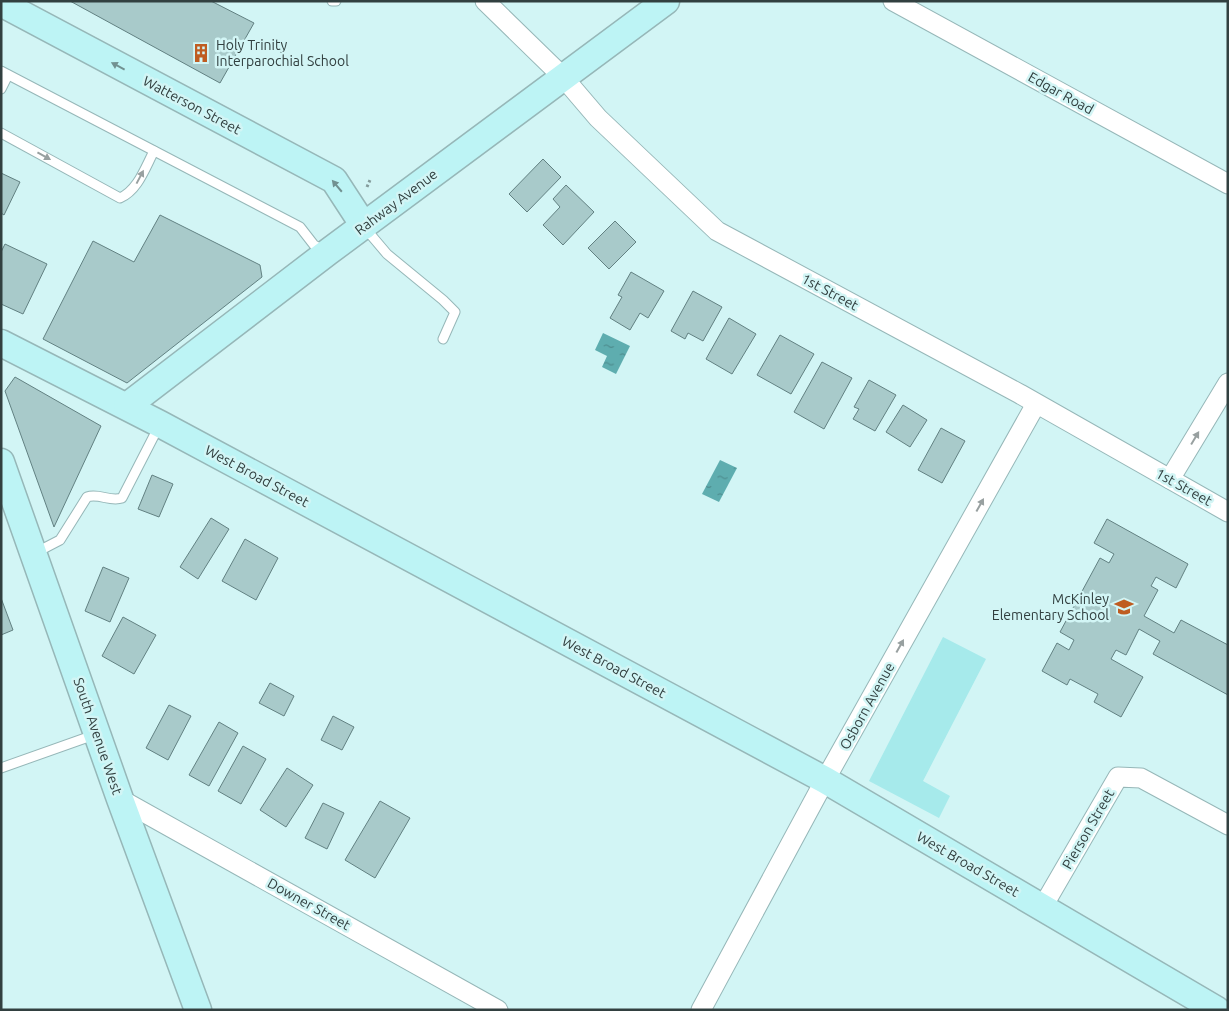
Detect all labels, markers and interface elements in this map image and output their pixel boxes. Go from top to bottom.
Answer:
place label: Holy Trinity Interparochial School [216,37,349,69]
building icon: Holy Trinity Interparochial School [190,42,212,64]
one-way arrow [111,61,125,70]
street label: Edgar Road [1026,69,1096,117]
street label: Watterson Street [140,72,244,138]
one-way arrow [37,152,51,160]
street label: Rahway Avenue [352,166,440,238]
one-way arrow [136,170,144,185]
one-way arrow [331,179,342,192]
street label: 1st Street [799,270,861,314]
one-way arrow [1190,431,1199,444]
street label: West Broad Street [202,442,312,510]
street label: 1st Street [1153,465,1215,509]
one-way arrow [975,498,984,511]
place label: McKinley Elementary School [992,591,1109,623]
school or university icon: McKinley Elementary School [1113,596,1135,618]
street label: West Broad Street [559,633,669,701]
one-way arrow [896,639,904,654]
street label: Osborn Avenue [836,660,898,752]
street label: South Avenue West [70,675,126,797]
street label: Pierson Street [1059,786,1118,872]
street label: West Broad Street [914,828,1022,900]
street label: Downer Street [265,875,354,934]

